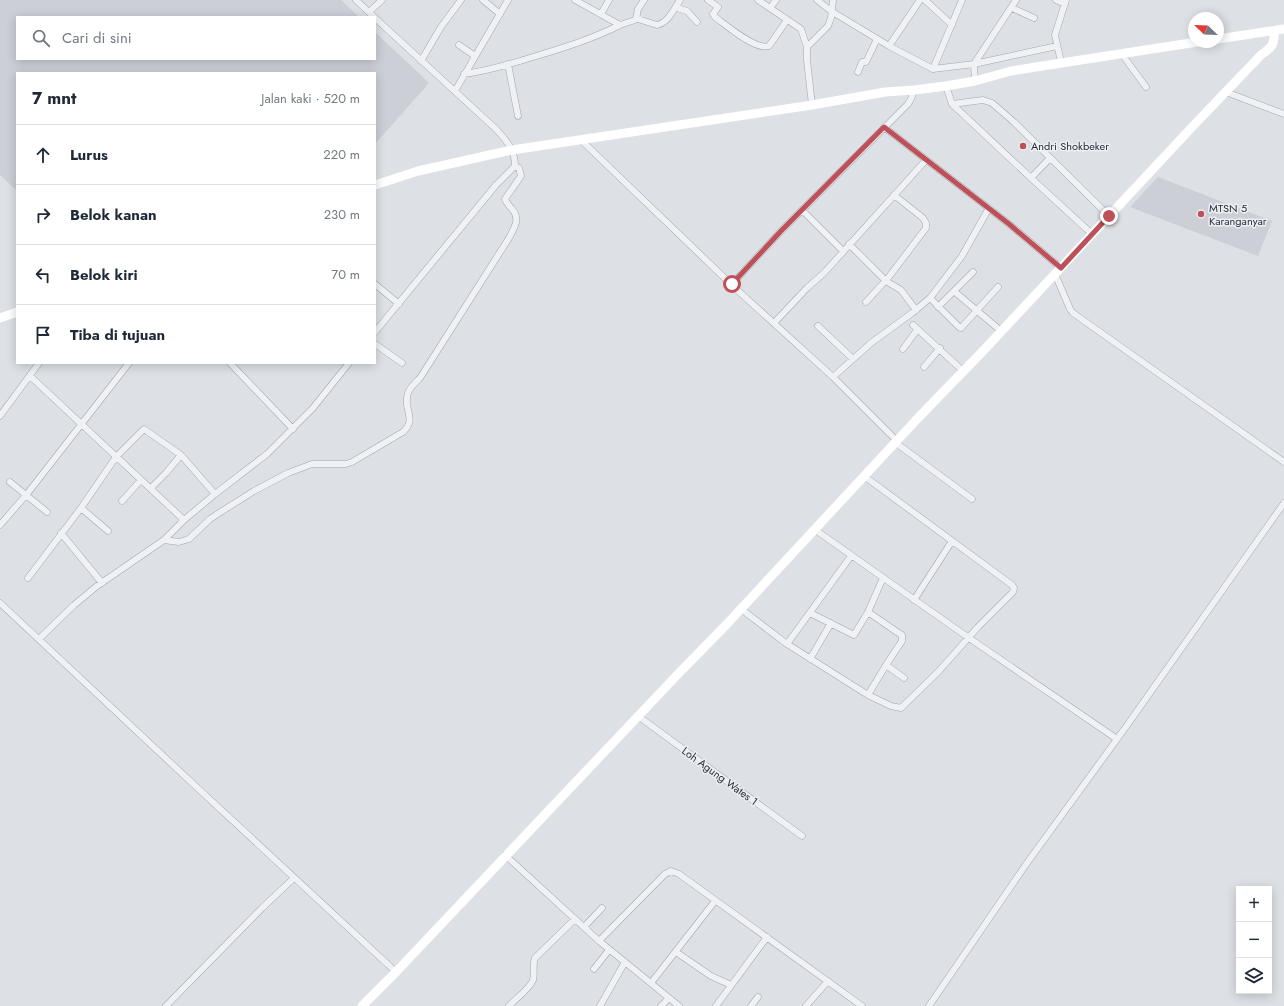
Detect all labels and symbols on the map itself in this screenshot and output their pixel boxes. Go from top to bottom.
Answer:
north arrow [1188,12,1224,48]
place label: Andri Shokbeker [1031,138,1109,154]
marker: Andri Shokbeker [1018,141,1028,151]
place label: MTSN 5 Karanganyar [1209,200,1267,229]
route end [1100,207,1118,225]
marker: MTSN 5 Karanganyar [1196,209,1206,219]
route start [723,275,741,293]
street label: Loh Agung Wates 1 [679,743,761,809]

